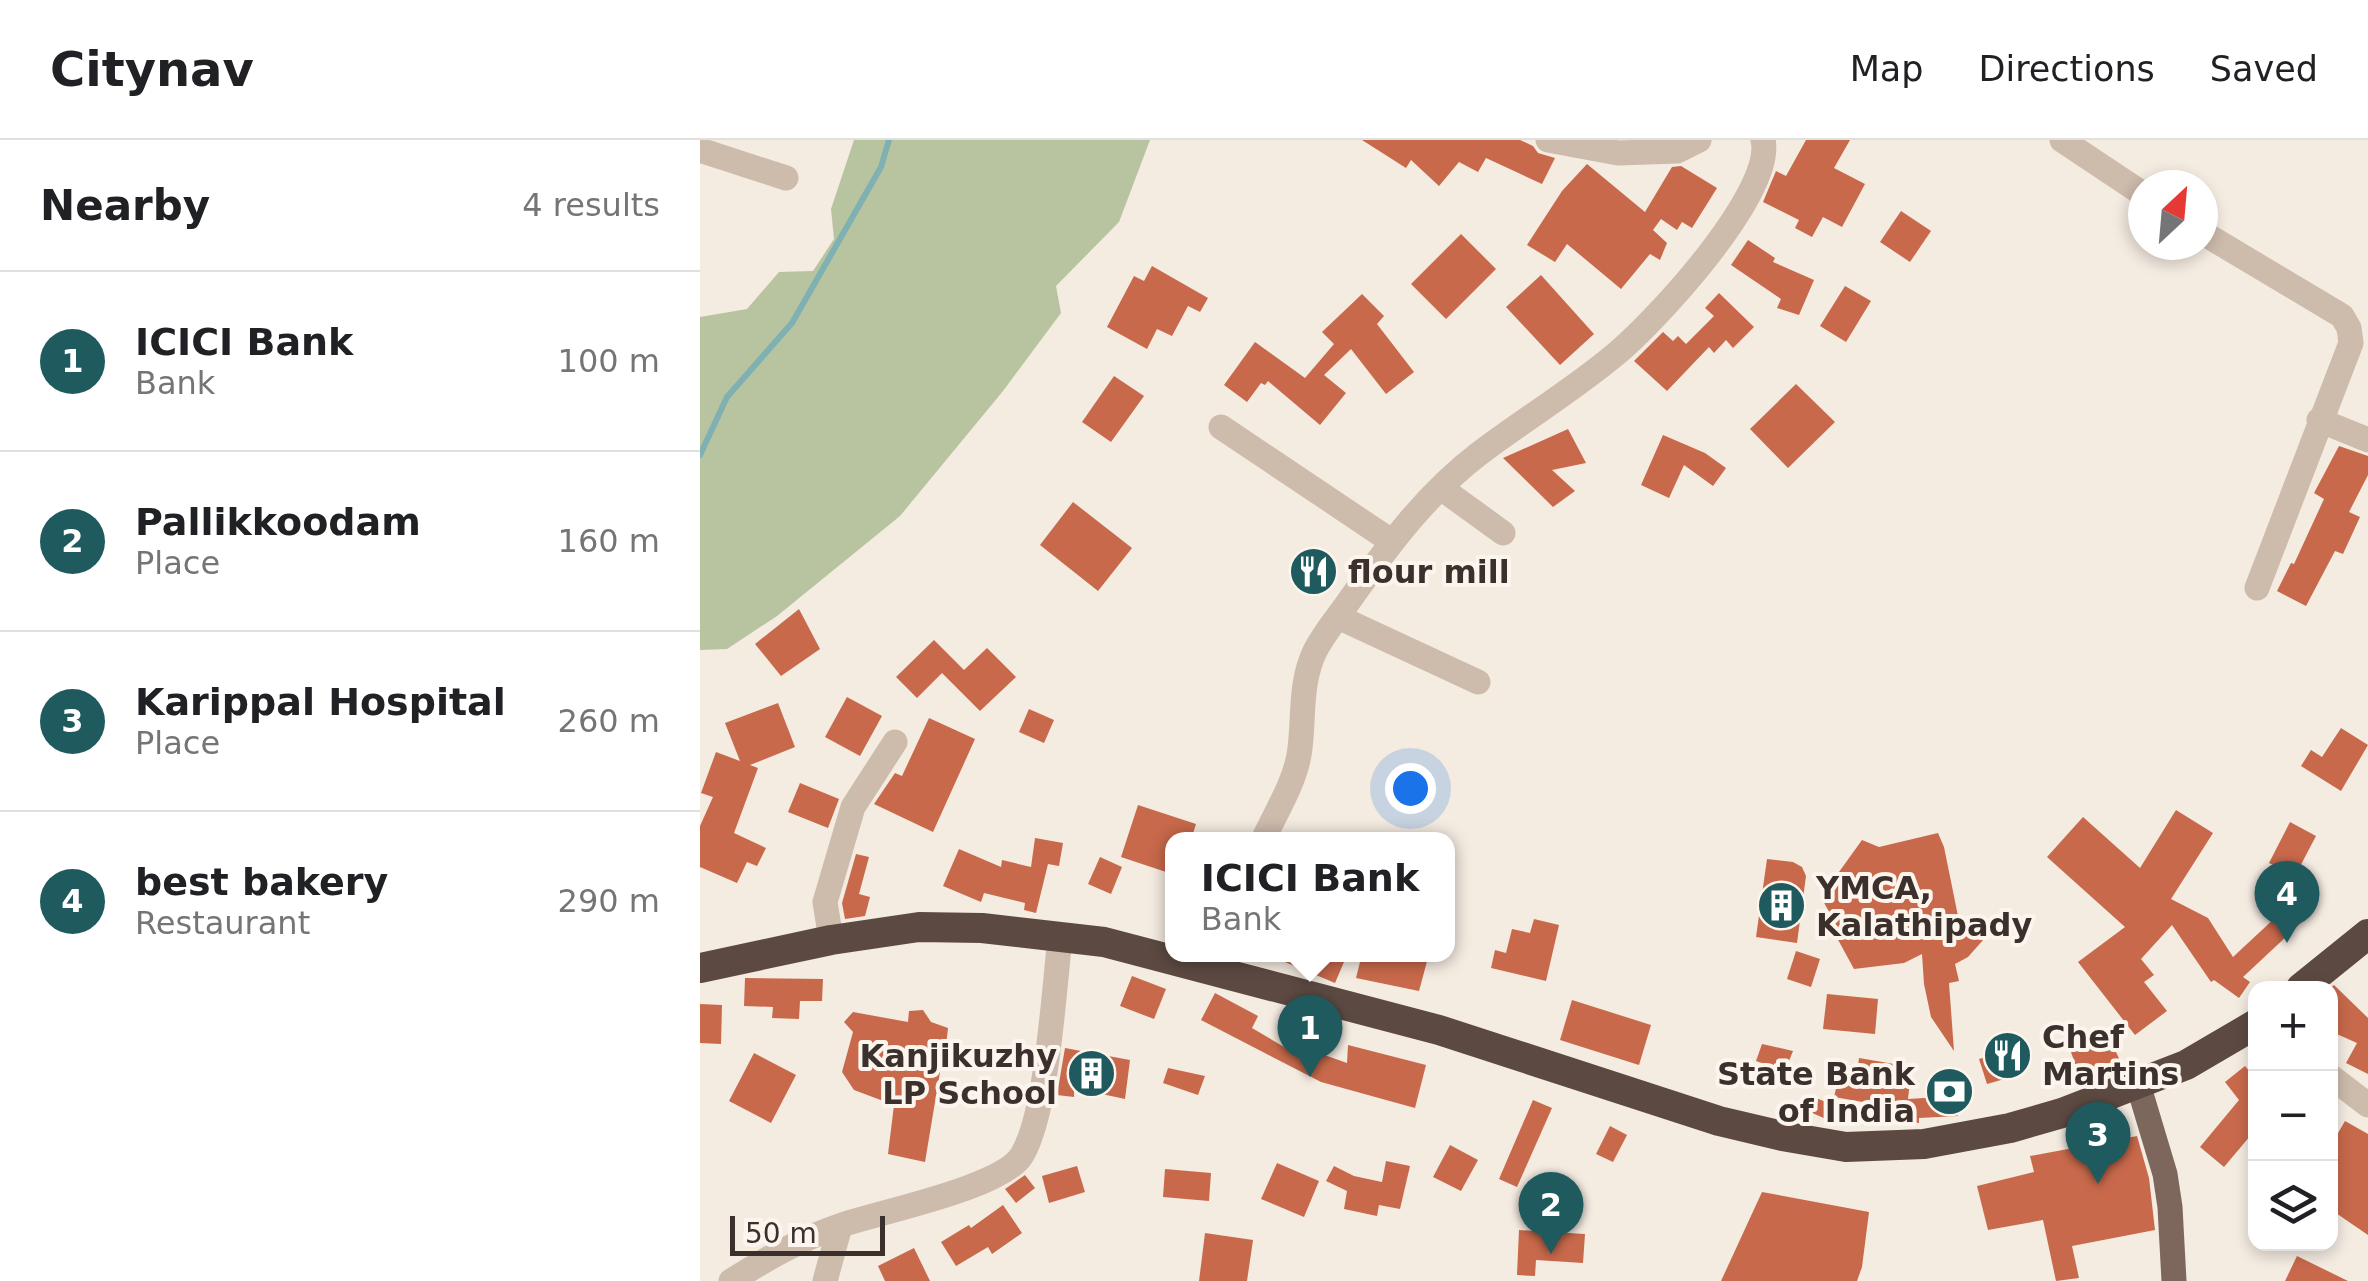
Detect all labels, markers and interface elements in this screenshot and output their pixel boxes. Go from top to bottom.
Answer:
text: Citynav [50,41,254,97]
text: Map [1850,49,1924,89]
text: Directions [1979,49,2155,89]
text: Saved [2210,49,2318,89]
north arrow [2128,170,2218,260]
text: Nearby [40,181,210,230]
text: 4 results [522,186,660,224]
text: ICICI Bank [135,320,353,364]
text: 1 [61,342,84,380]
text: 100 m [558,342,660,380]
text: Bank [135,364,215,402]
text: Pallikkoodam [135,500,421,544]
text: 2 [61,522,84,560]
text: 160 m [558,522,660,560]
text: Place [135,544,220,582]
restaurant icon: flour mill [1287,546,1339,598]
place label: flour mill [1348,553,1510,591]
text: Karippal Hospital [135,680,506,724]
text: 3 [61,702,84,740]
text: 260 m [558,702,660,740]
text: Place [135,724,220,762]
your location [1385,763,1436,814]
popup [1165,832,1455,962]
text: ICICI Bank [1201,856,1419,900]
text: best bakery [135,860,388,904]
pin: 4 [2254,860,2320,943]
place label: YMCA, Kalathipady [1815,869,2032,944]
building icon: YMCA, Kalathipady [1755,880,1807,932]
text: 4 [61,882,84,920]
text: 290 m [558,882,660,920]
text: Bank [1201,900,1281,938]
text: Restaurant [135,904,310,942]
map controls [2248,981,2338,1251]
button: + [2248,981,2338,1071]
pin: 1 [1278,994,1342,1077]
place label: Chef Martins [2042,1018,2179,1093]
restaurant icon: Chef Martins [1981,1029,2033,1081]
place label: Kanjikuzhy LP School [860,1037,1057,1112]
building icon: Kanjikuzhy LP School [1066,1048,1118,1100]
place label: State Bank of India [1717,1055,1916,1130]
bank icon: State Bank of India [1924,1066,1976,1118]
button: − [2248,1071,2338,1161]
pin: 3 [2066,1102,2130,1184]
button: layers [2248,1161,2338,1251]
pin: 2 [1518,1172,1584,1254]
scale bar [730,1211,885,1256]
text: 50 m [745,1217,817,1250]

